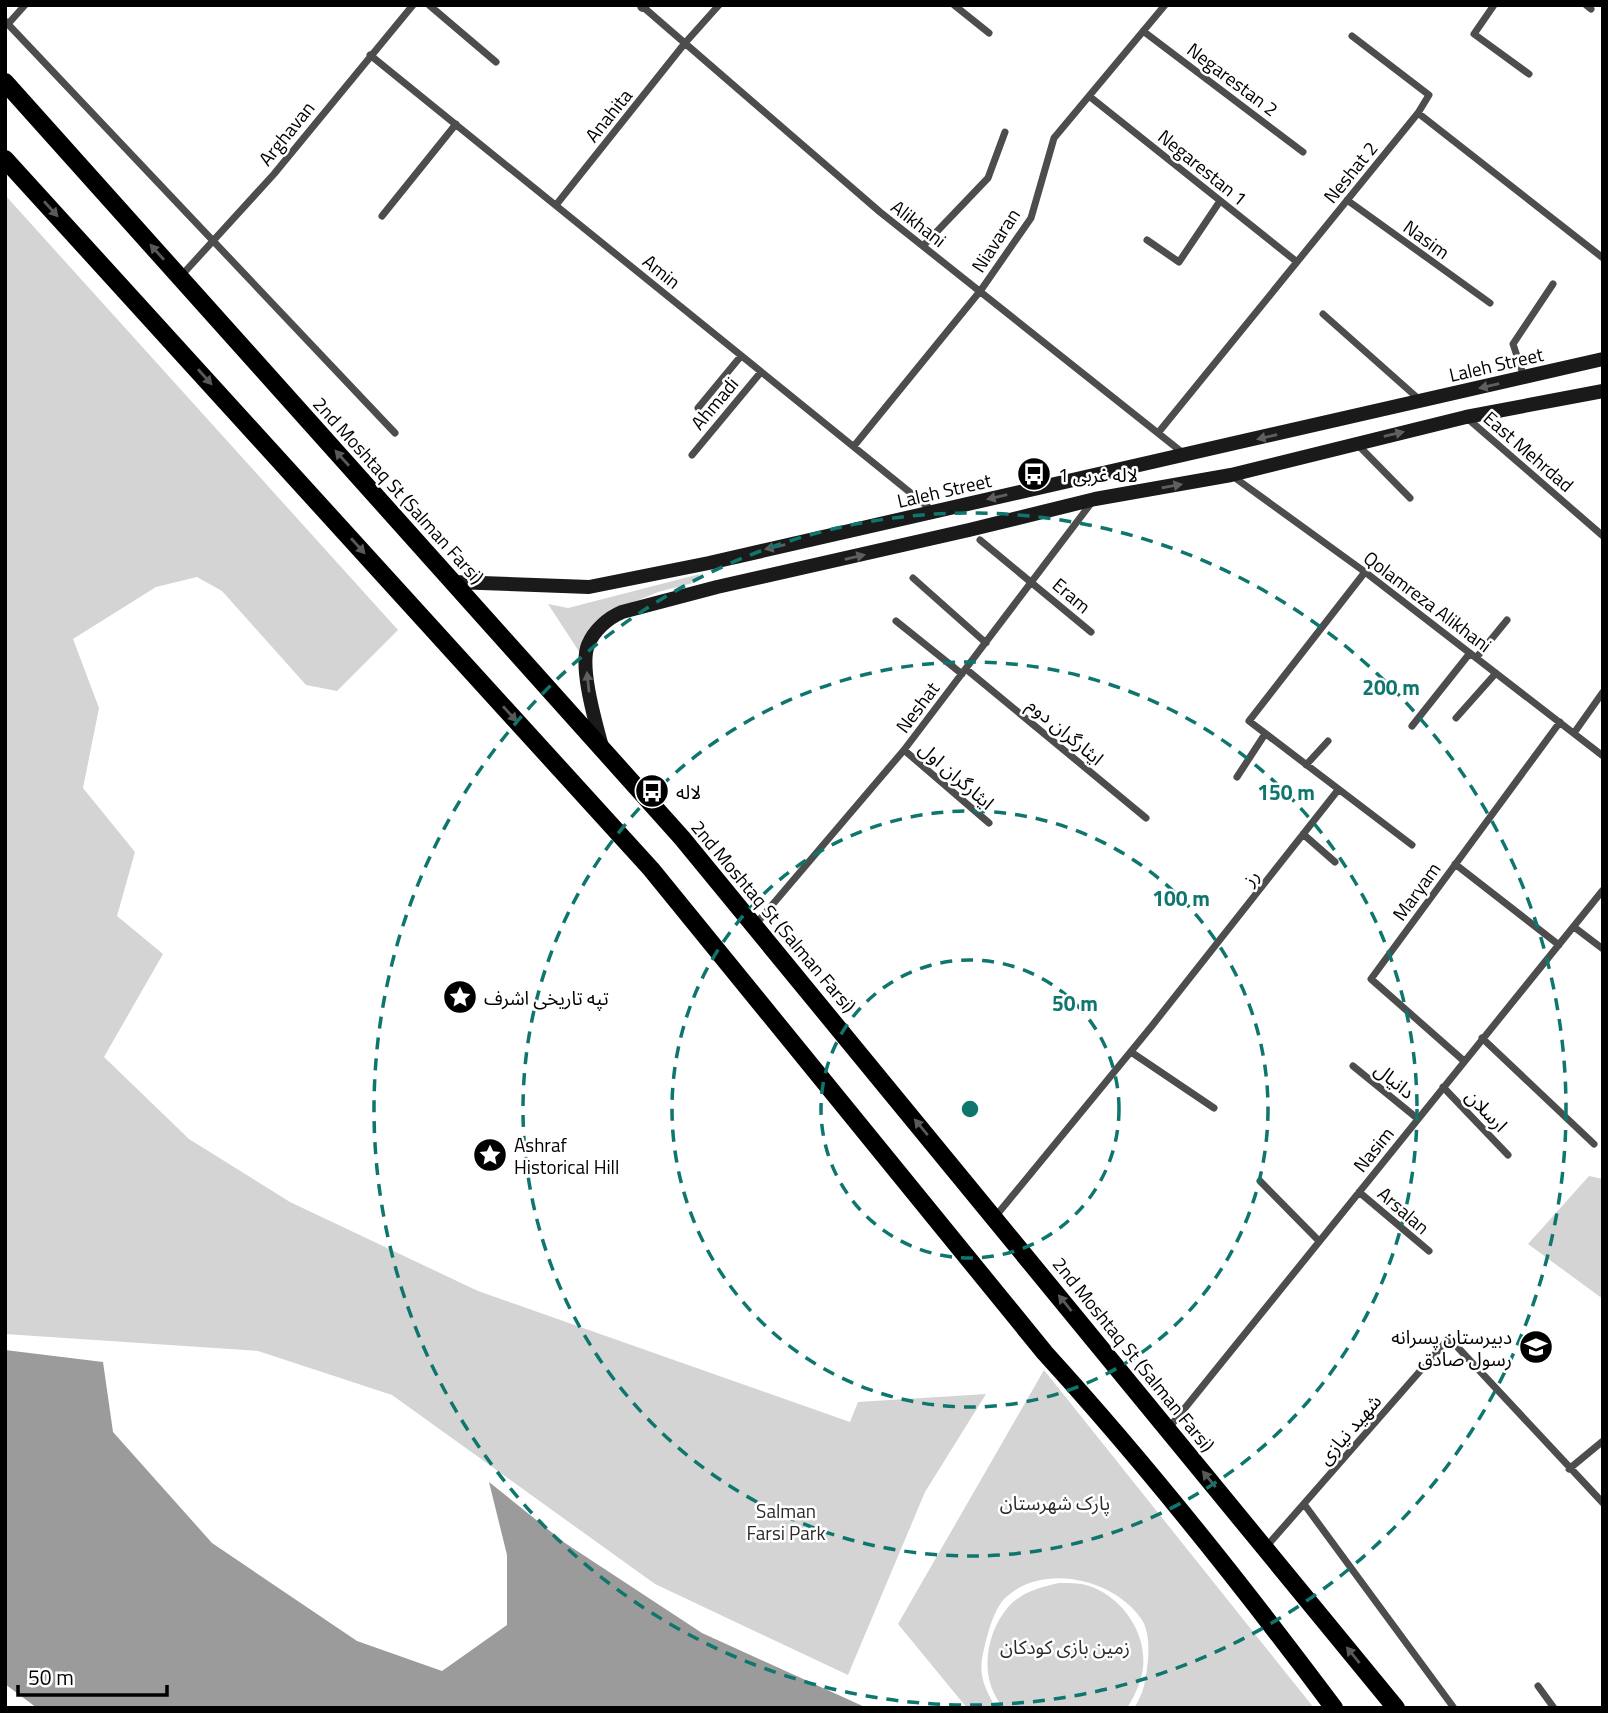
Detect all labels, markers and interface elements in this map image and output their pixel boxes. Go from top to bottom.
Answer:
street label: Negarestan 2 [1181,35,1285,123]
street label: Anahita [577,82,639,148]
street label: Arghavan [251,94,321,172]
street label: Negarestan 1 [1152,122,1254,212]
street label: Neshat 2 [1316,135,1384,209]
street label: Alikhani [885,192,953,254]
one-way arrow [43,200,59,217]
street label: Niavaran [963,202,1027,278]
street label: Nasim [1398,212,1456,266]
one-way arrow [149,243,165,261]
street label: Amin [637,247,687,295]
street label: Laleh Street [1446,339,1546,389]
one-way arrow [197,368,213,386]
street label: Ahmadi [683,370,745,436]
one-way arrow [1477,380,1499,391]
street label: 2nd Moshtaq St (Salman Farsi) [307,390,491,590]
street label: East Mehrdad [1477,404,1581,498]
one-way arrow [1383,428,1405,439]
one-way arrow [1256,431,1278,442]
one-way arrow [334,449,350,467]
bus stop icon: لاله غربی 1 [1015,455,1053,493]
place label: لاله غربی 1 [1058,460,1138,489]
street label: Laleh Street [894,465,994,515]
one-way arrow [1161,480,1183,491]
one-way arrow [986,492,1008,503]
one-way arrow [349,537,365,554]
one-way arrow [764,542,786,553]
street label: Qolamreza Alikhani [1358,543,1498,659]
one-way arrow [844,551,866,562]
street label: Eram [1046,570,1098,620]
one-way arrow [582,671,593,693]
text: 200 m [1362,671,1420,703]
street label: Neshat [888,675,946,739]
street label: ایثارگران دوم [1021,690,1111,773]
one-way arrow [502,705,518,723]
street label: ایثارگران اول [913,734,1001,816]
bus stop icon: لاله [633,772,671,810]
text: 150 m [1257,776,1315,808]
place label: لاله [676,777,701,806]
street label: 2nd Moshtaq St (Salman Farsi) [685,813,863,1019]
street label: Maryam [1385,856,1447,926]
street label: رز [1234,863,1266,892]
text: 100 m [1152,882,1210,914]
place icon: تپه تاریخی اشرف [441,978,479,1016]
place label: تپه تاریخی اشرف [484,983,609,1012]
text: 50 m [1052,987,1098,1019]
street label: دانیال [1369,1055,1421,1105]
street label: ارسلان [1459,1082,1515,1138]
centre of rings [958,1097,982,1121]
one-way arrow [913,1118,928,1136]
street label: Nasim [1346,1120,1400,1178]
place label: Ashraf Historical Hill [514,1130,619,1181]
place icon: Ashraf Historical Hill [471,1136,509,1174]
street label: Arsalan [1372,1179,1436,1241]
street label: 2nd Moshtaq St (Salman Farsi) [1046,1250,1222,1458]
one-way arrow [1058,1294,1073,1312]
place label: دبیرستان پسرانه رسول صادق [1391,1322,1512,1373]
school or university icon: دبیرستان پسرانه رسول صادق [1517,1328,1555,1366]
street label: شهید نیازی [1310,1387,1388,1471]
one-way arrow [1202,1470,1217,1487]
park label: پارک شهرستان [1000,1488,1110,1517]
park label: Salman Farsi Park [746,1496,826,1547]
park label: زمین بازی کودکان [1000,1632,1130,1661]
one-way arrow [1346,1646,1361,1663]
scale bar [18,1654,166,1698]
text: 50 m [28,1661,74,1693]

